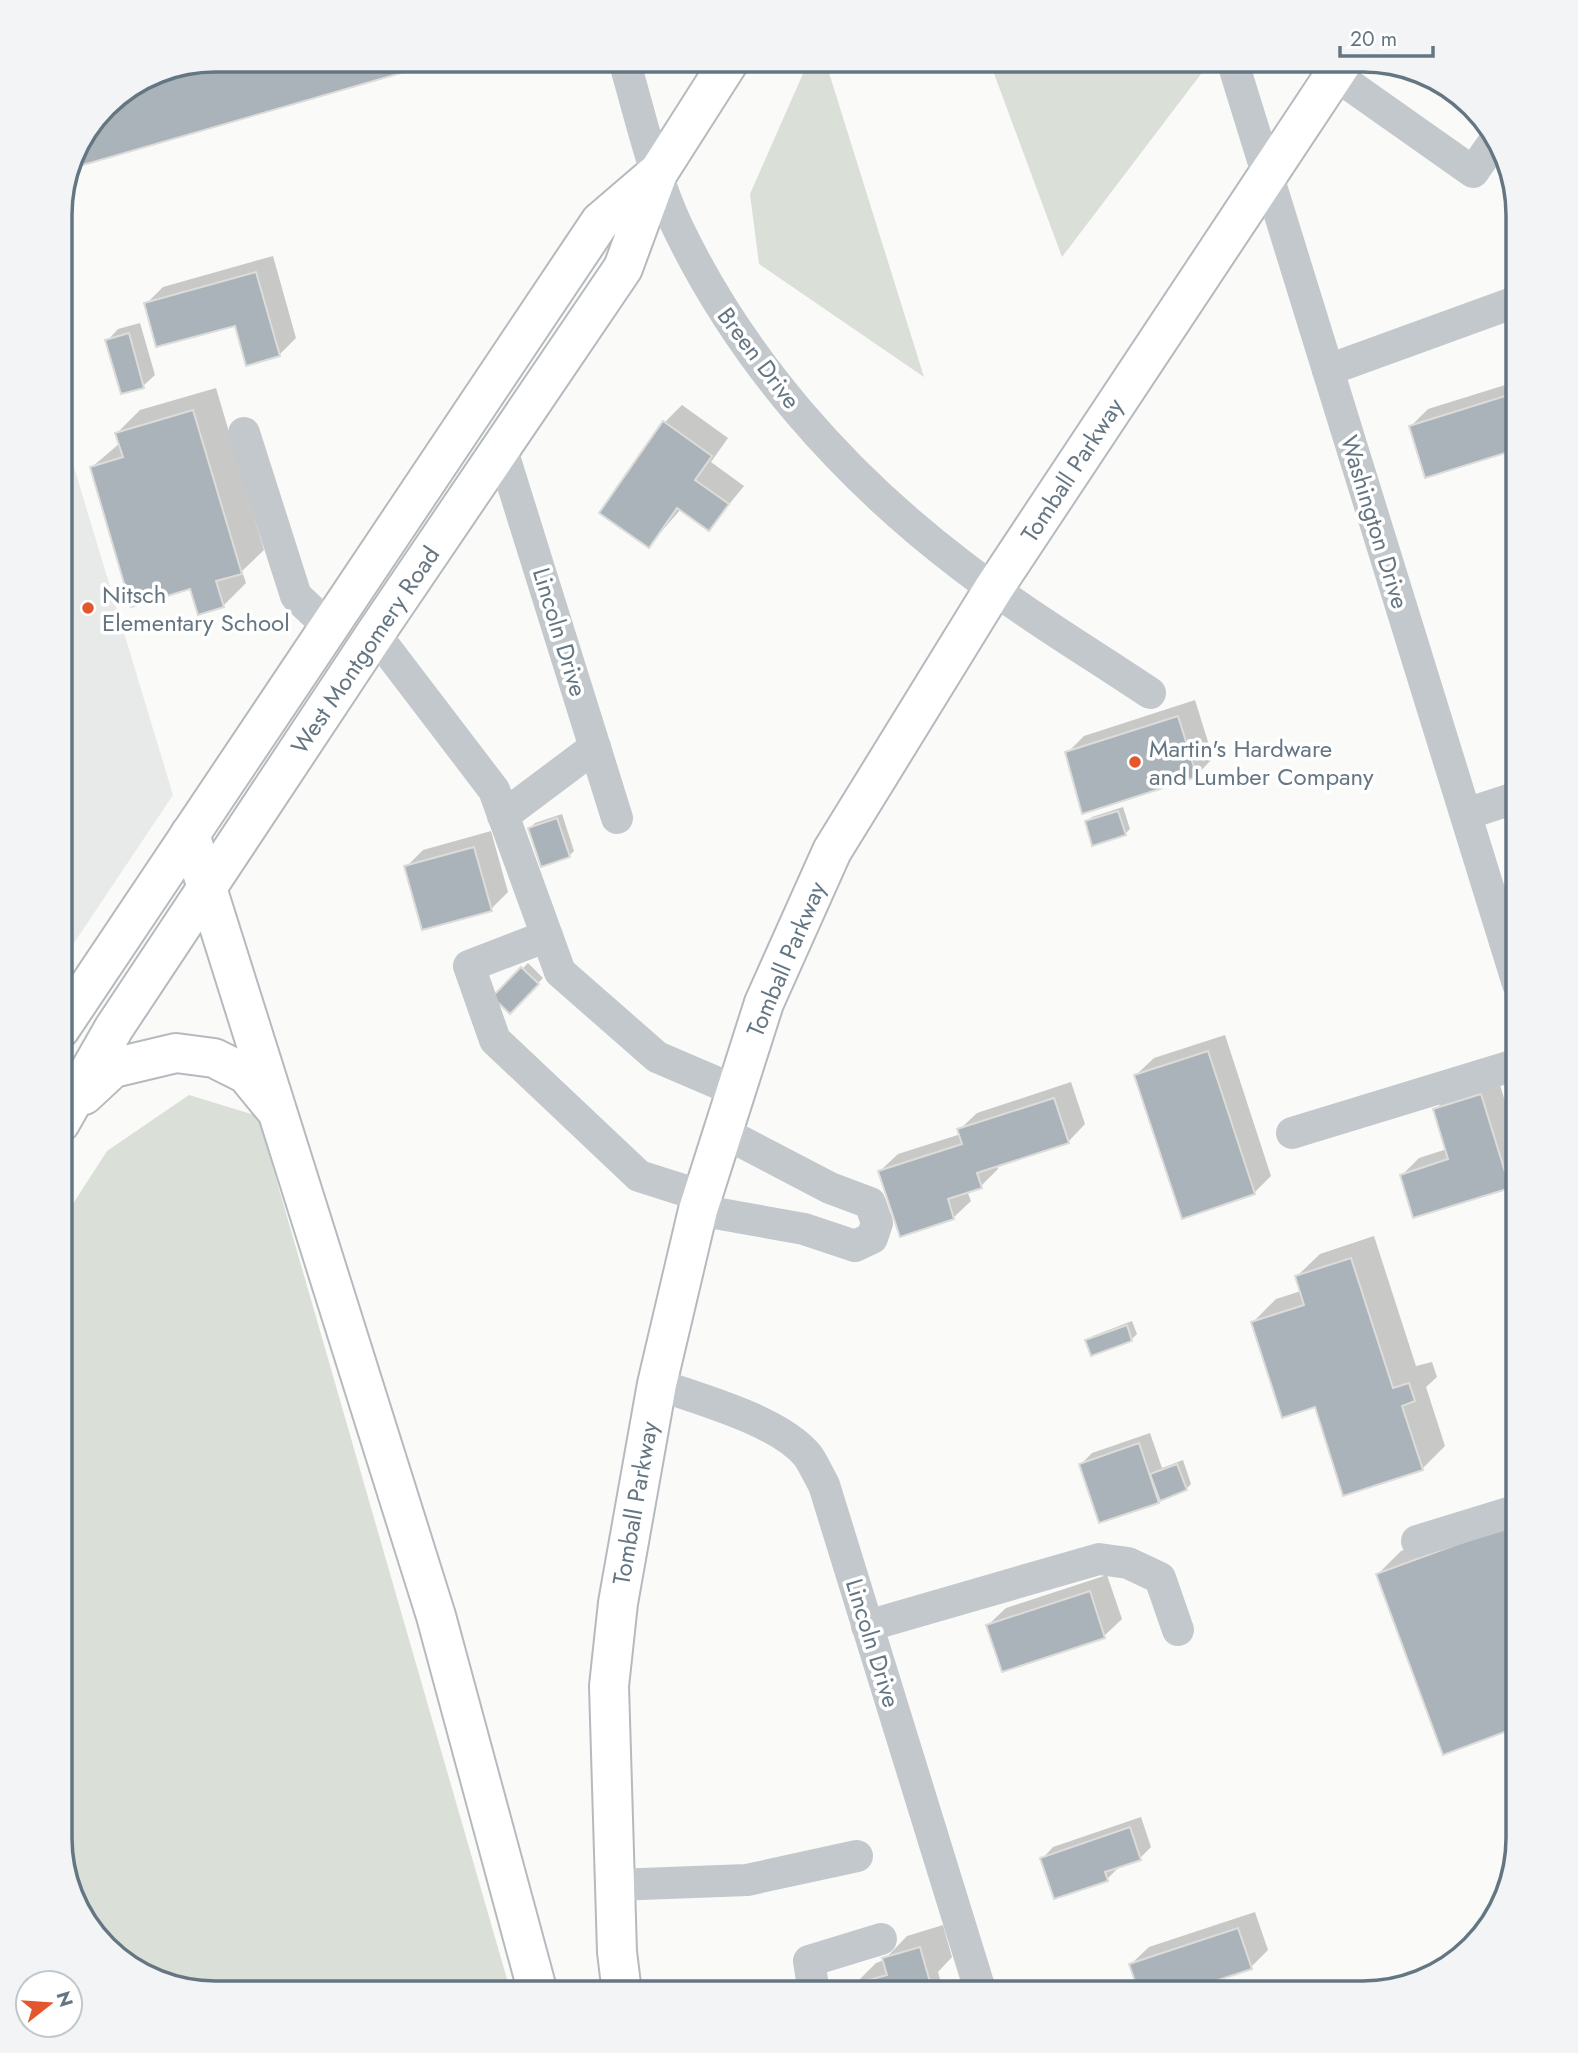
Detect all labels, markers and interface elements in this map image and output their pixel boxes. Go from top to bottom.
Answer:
scale bar [1340,14,1433,58]
text: 20 m [1350,24,1397,54]
street label: Breen Drive [709,300,809,416]
street label: Tomball Parkway [1012,391,1132,549]
street label: Washington Drive [1332,431,1418,613]
street label: West Montgomery Road [282,539,448,761]
street label: Lincoln Drive [524,563,596,701]
place label: Nitsch Elementary School [102,577,290,640]
marker: Nitsch Elementary School [80,600,96,616]
place label: Martin's Hardware and Lumber Company [1149,731,1374,794]
marker: Martin's Hardware and Lumber Company [1127,754,1143,770]
street label: Tomball Parkway [738,876,835,1042]
street label: Tomball Parkway [603,1418,667,1588]
street label: Lincoln Drive [837,1574,909,1712]
north arrow [14,1969,84,2039]
text: N [50,1988,80,2010]

